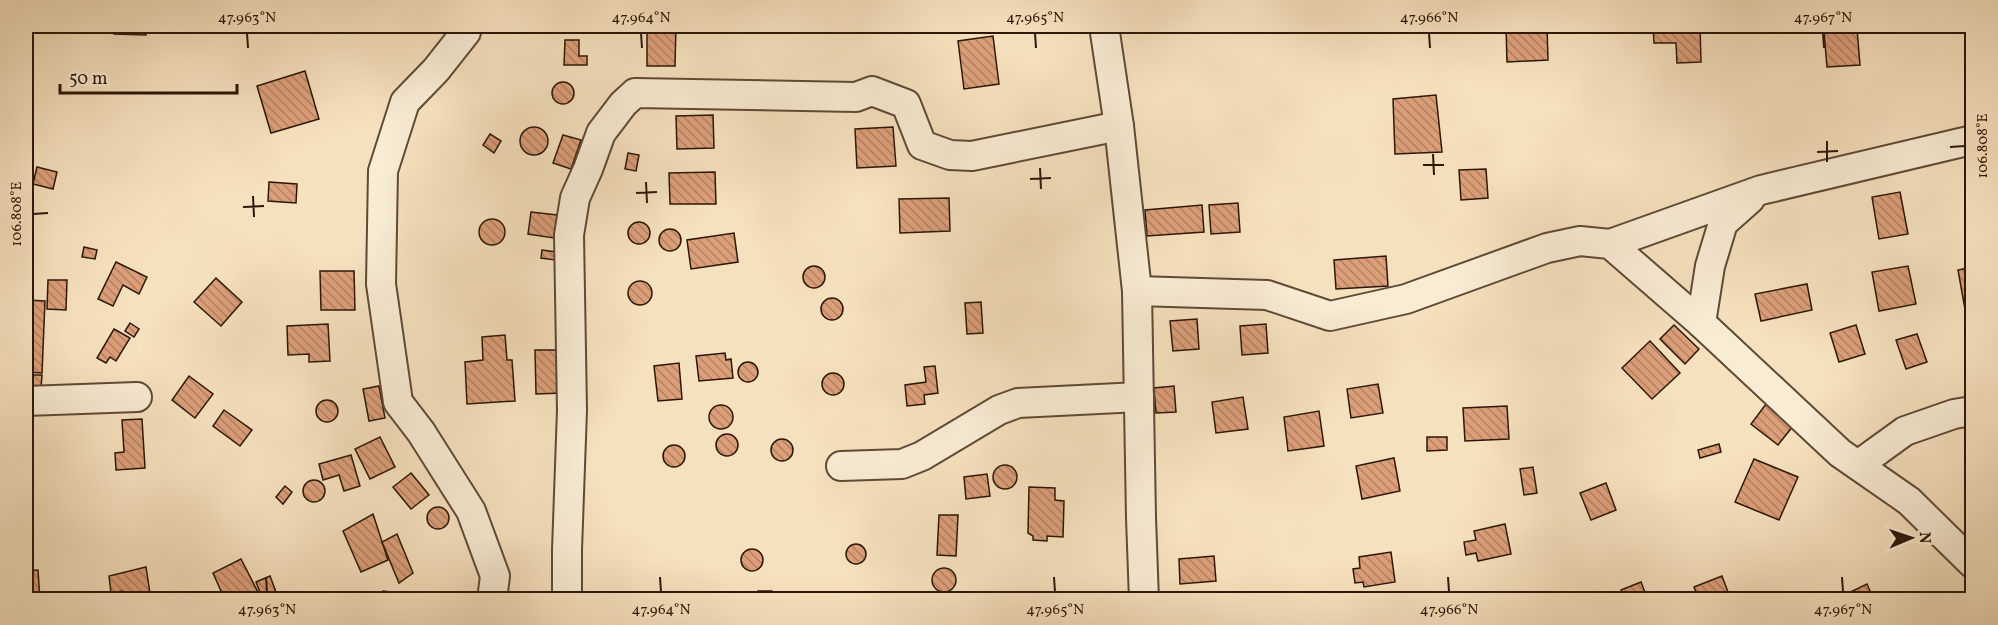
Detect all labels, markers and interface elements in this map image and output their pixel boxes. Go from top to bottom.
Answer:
text: 47.963°N [218,8,276,29]
text: 47.964°N [611,8,671,29]
text: 47.965°N [1006,8,1064,29]
text: 47.966°N [1400,8,1458,29]
text: 47.967°N [1794,8,1852,29]
scale bar [60,57,237,95]
text: 50 m [69,67,108,92]
text: 106.808°E [1973,113,1994,179]
text: 106.808°E [7,181,28,247]
north arrow [1881,508,1941,568]
text: N [1913,531,1935,544]
text: 47.963°N [238,600,296,621]
text: 47.964°N [631,600,691,621]
text: 47.965°N [1026,600,1084,621]
text: 47.966°N [1420,600,1478,621]
text: 47.967°N [1814,600,1872,621]

